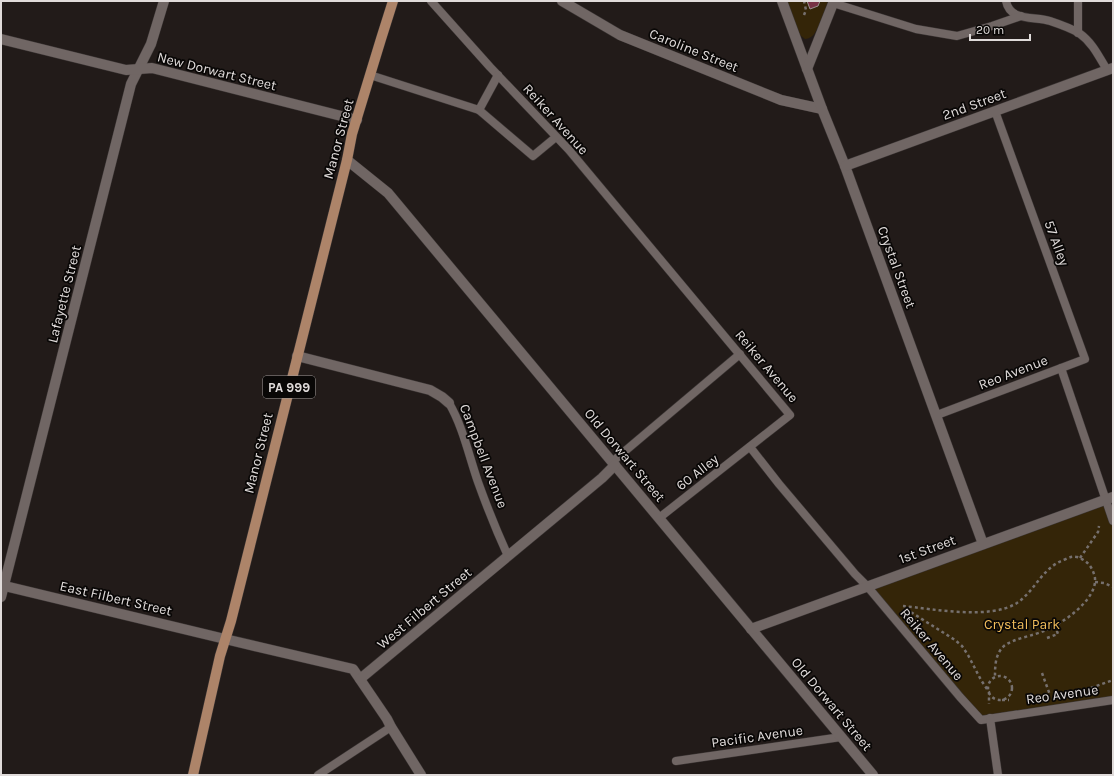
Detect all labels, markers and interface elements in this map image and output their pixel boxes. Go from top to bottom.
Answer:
scale bar [970,16,1030,42]
text: 20 m [976,23,1004,37]
street label: Caroline Street [647,25,741,76]
street label: New Dorwart Street [156,48,278,95]
street label: Reiker Avenue [519,80,592,158]
street label: 2nd Street [940,85,1008,124]
street label: Manor Street [320,97,357,181]
street label: 57 Alley [1040,218,1073,269]
street label: Crystal Street [874,224,919,311]
street label: Lafayette Street [44,244,85,345]
street label: Reiker Avenue [731,327,802,406]
street label: Reo Avenue [976,351,1050,393]
road number: PA 999 [263,376,315,398]
street label: Campbell Avenue [456,402,511,511]
street label: Old Dorwart Street [581,405,669,505]
street label: Manor Street [240,411,277,495]
street label: 60 Alley [673,450,722,494]
street label: 1st Street [897,531,958,568]
street label: West Filbert Street [374,564,475,653]
street label: East Filbert Street [58,577,174,620]
street label: Reiker Avenue [896,605,967,684]
park label: Crystal Park [984,616,1060,633]
street label: Old Dorwart Street [788,654,876,754]
street label: Reo Avenue [1025,681,1099,708]
street label: Pacific Avenue [710,722,804,751]

